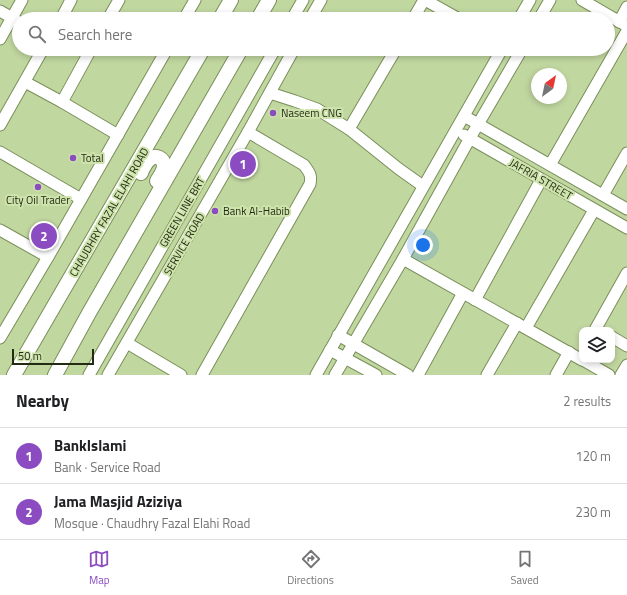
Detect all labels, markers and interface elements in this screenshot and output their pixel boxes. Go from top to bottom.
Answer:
search box [12,12,615,56]
icon: search [26,23,48,45]
text: Search here [58,23,132,46]
north arrow [531,68,567,104]
place label: Naseem CNG [281,105,342,121]
marker: Naseem CNG [268,108,278,118]
street label: CHAUDHRY FAZAL ELAHI ROAD [65,145,153,279]
pin: 1 [230,149,256,179]
place label: Total [81,150,103,166]
marker: Total [68,153,78,163]
street label: JAFRIA STREET [506,154,576,204]
street label: GREEN LINE BRT [155,174,209,250]
marker: City Oil Trader [33,182,43,192]
place label: City Oil Trader [6,192,70,208]
place label: Bank Al-Habib [223,203,290,219]
marker: Bank Al-Habib [210,206,220,216]
street label: SERVICE ROAD [160,210,208,278]
pin: 2 [31,221,57,251]
your location [413,235,433,255]
map controls [579,327,615,363]
button: layers [579,327,615,363]
scale bar [12,347,94,366]
text: 50 m [18,348,42,364]
text: Nearby [16,388,69,414]
text: 2 results [563,391,611,411]
text: BankIslami [54,434,126,457]
text: 1 [25,446,33,466]
text: 120 m [575,446,611,466]
text: Bank · Service Road [54,457,161,477]
text: Jama Masjid Aziziya [54,490,182,513]
text: 2 [25,502,33,522]
text: 230 m [575,502,611,522]
text: Mosque · Chaudhry Fazal Elahi Road [54,513,250,533]
tab: Map [88,548,110,588]
tab: Directions [287,548,334,588]
tab: Saved [511,548,539,588]

